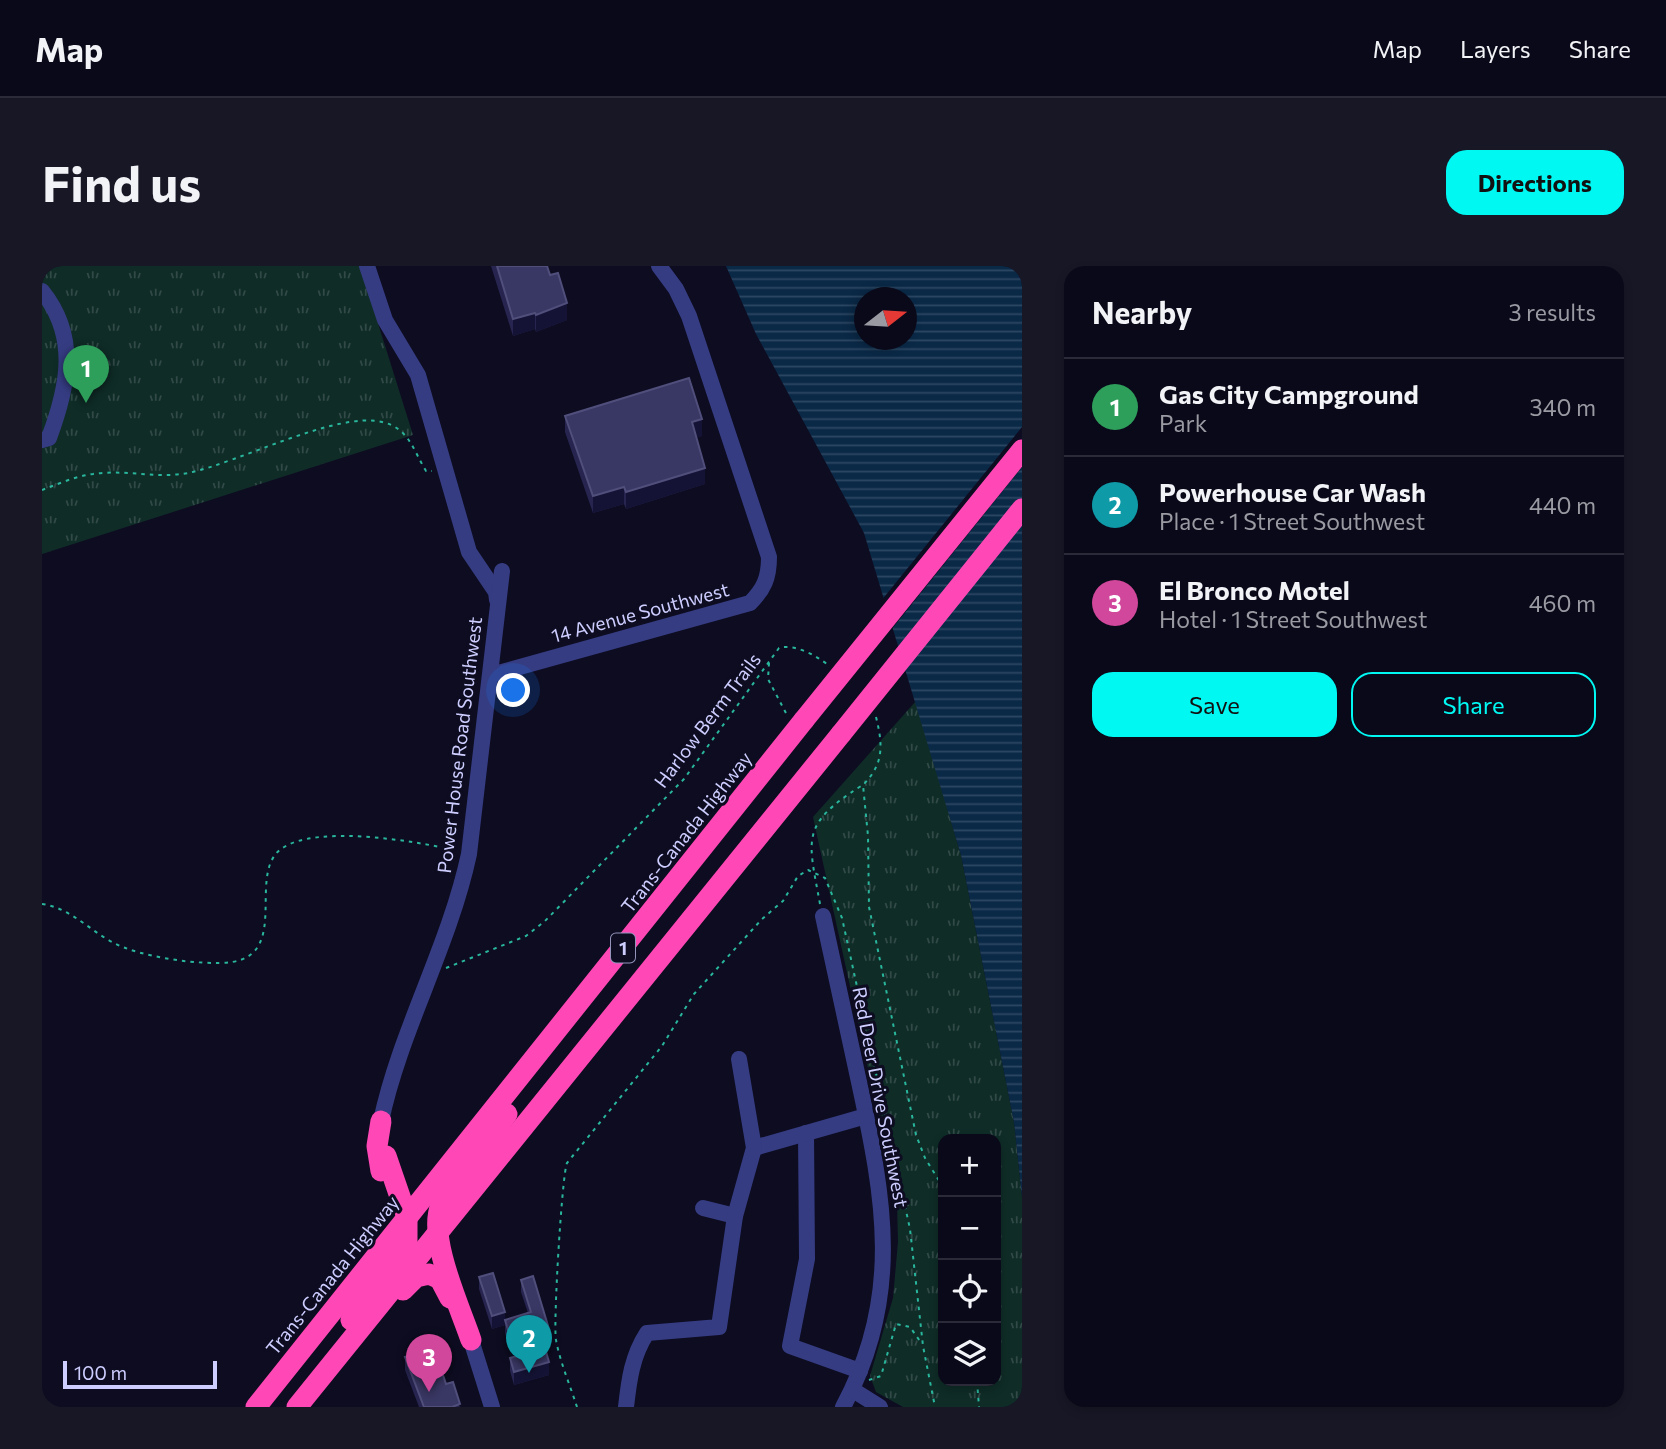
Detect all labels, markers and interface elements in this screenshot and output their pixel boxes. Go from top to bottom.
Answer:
text: Map [35,28,103,69]
text: Map [1373,34,1422,63]
text: Layers [1460,34,1531,63]
text: Share [1569,34,1631,63]
button: Directions [1446,150,1624,215]
text: Find us [42,152,201,212]
north arrow [854,287,917,350]
text: Nearby [1092,293,1192,330]
text: 3 results [1509,298,1596,326]
pin: 1 [63,345,109,403]
text: Gas City Campground [1159,378,1419,409]
text: 1 [1110,393,1120,421]
text: 340 m [1530,393,1596,421]
text: Park [1159,409,1207,437]
text: Powerhouse Car Wash [1159,476,1426,507]
text: 2 [1108,491,1122,519]
text: 440 m [1529,491,1596,519]
text: Place · 1 Street Southwest [1159,507,1425,535]
text: El Bronco Motel [1159,574,1350,605]
street label: 14 Avenue Southwest [549,577,732,647]
text: 3 [1108,589,1122,617]
text: 460 m [1529,589,1596,617]
text: Hotel · 1 Street Southwest [1159,605,1427,633]
street label: Power House Road Southwest [432,615,486,874]
street label: Harlow Berm Trails [649,648,765,792]
button: Save [1092,672,1337,737]
button: Share [1351,672,1596,737]
your location [496,673,530,707]
street label: Trans-Canada Highway [616,747,756,917]
road number: 1 [611,934,635,962]
street label: Red Deer Drive Southwest [848,985,914,1210]
map controls [938,1134,1001,1386]
button: + [938,1134,1001,1197]
street label: Trans-Canada Highway [261,1191,403,1359]
button: − [938,1197,1001,1260]
button: locate [938,1260,1001,1323]
pin: 2 [506,1315,552,1373]
button: layers [938,1323,1001,1386]
pin: 3 [406,1334,452,1392]
scale bar [63,1358,217,1390]
text: 100 m [74,1361,127,1384]

